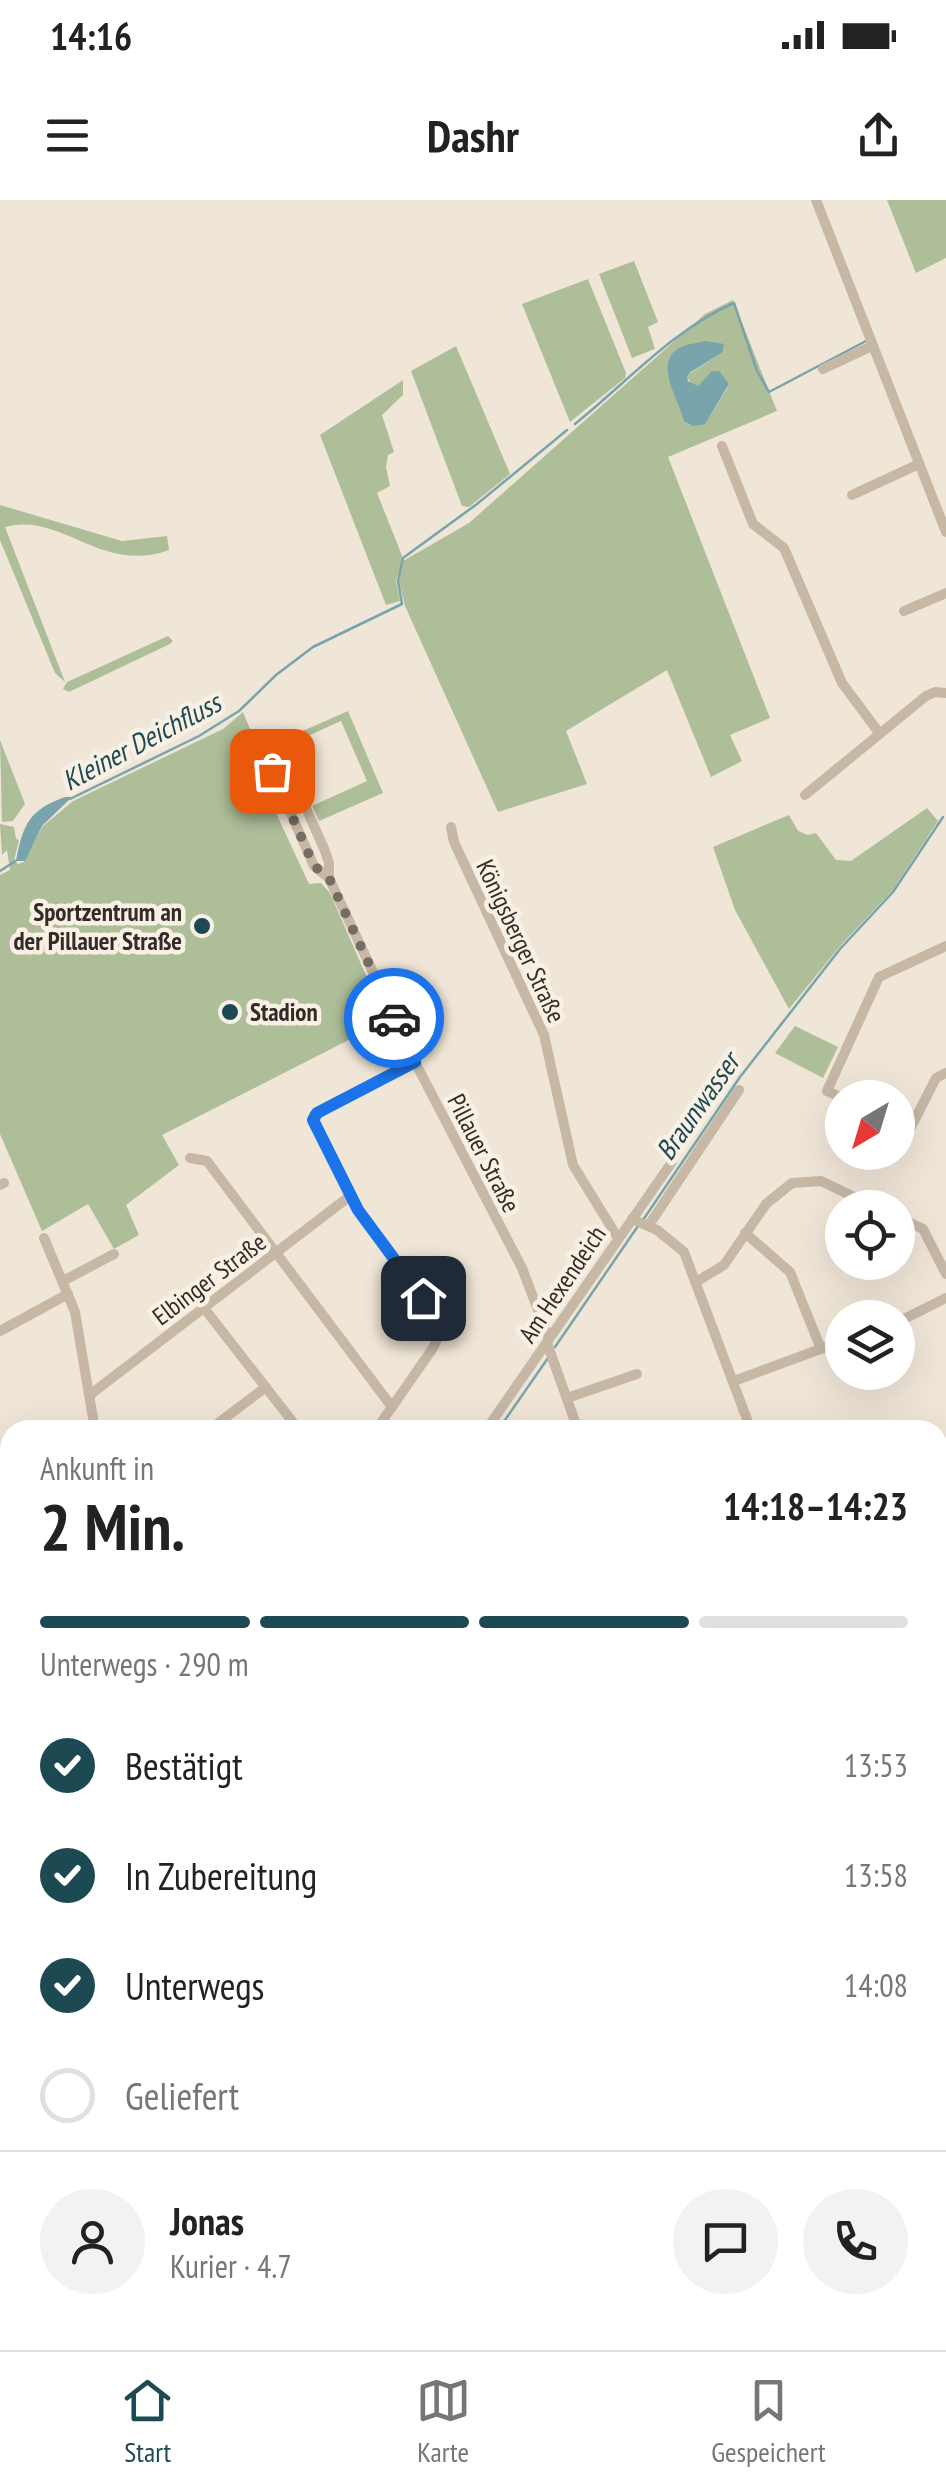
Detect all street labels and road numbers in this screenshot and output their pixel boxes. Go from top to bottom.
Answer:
street label: Königsberger Straße [469,854,573,1028]
street label: Pillauer Straße [441,1088,527,1218]
street label: Am Hexendeich [511,1219,613,1349]
street label: Elbinger Straße [146,1226,272,1332]

